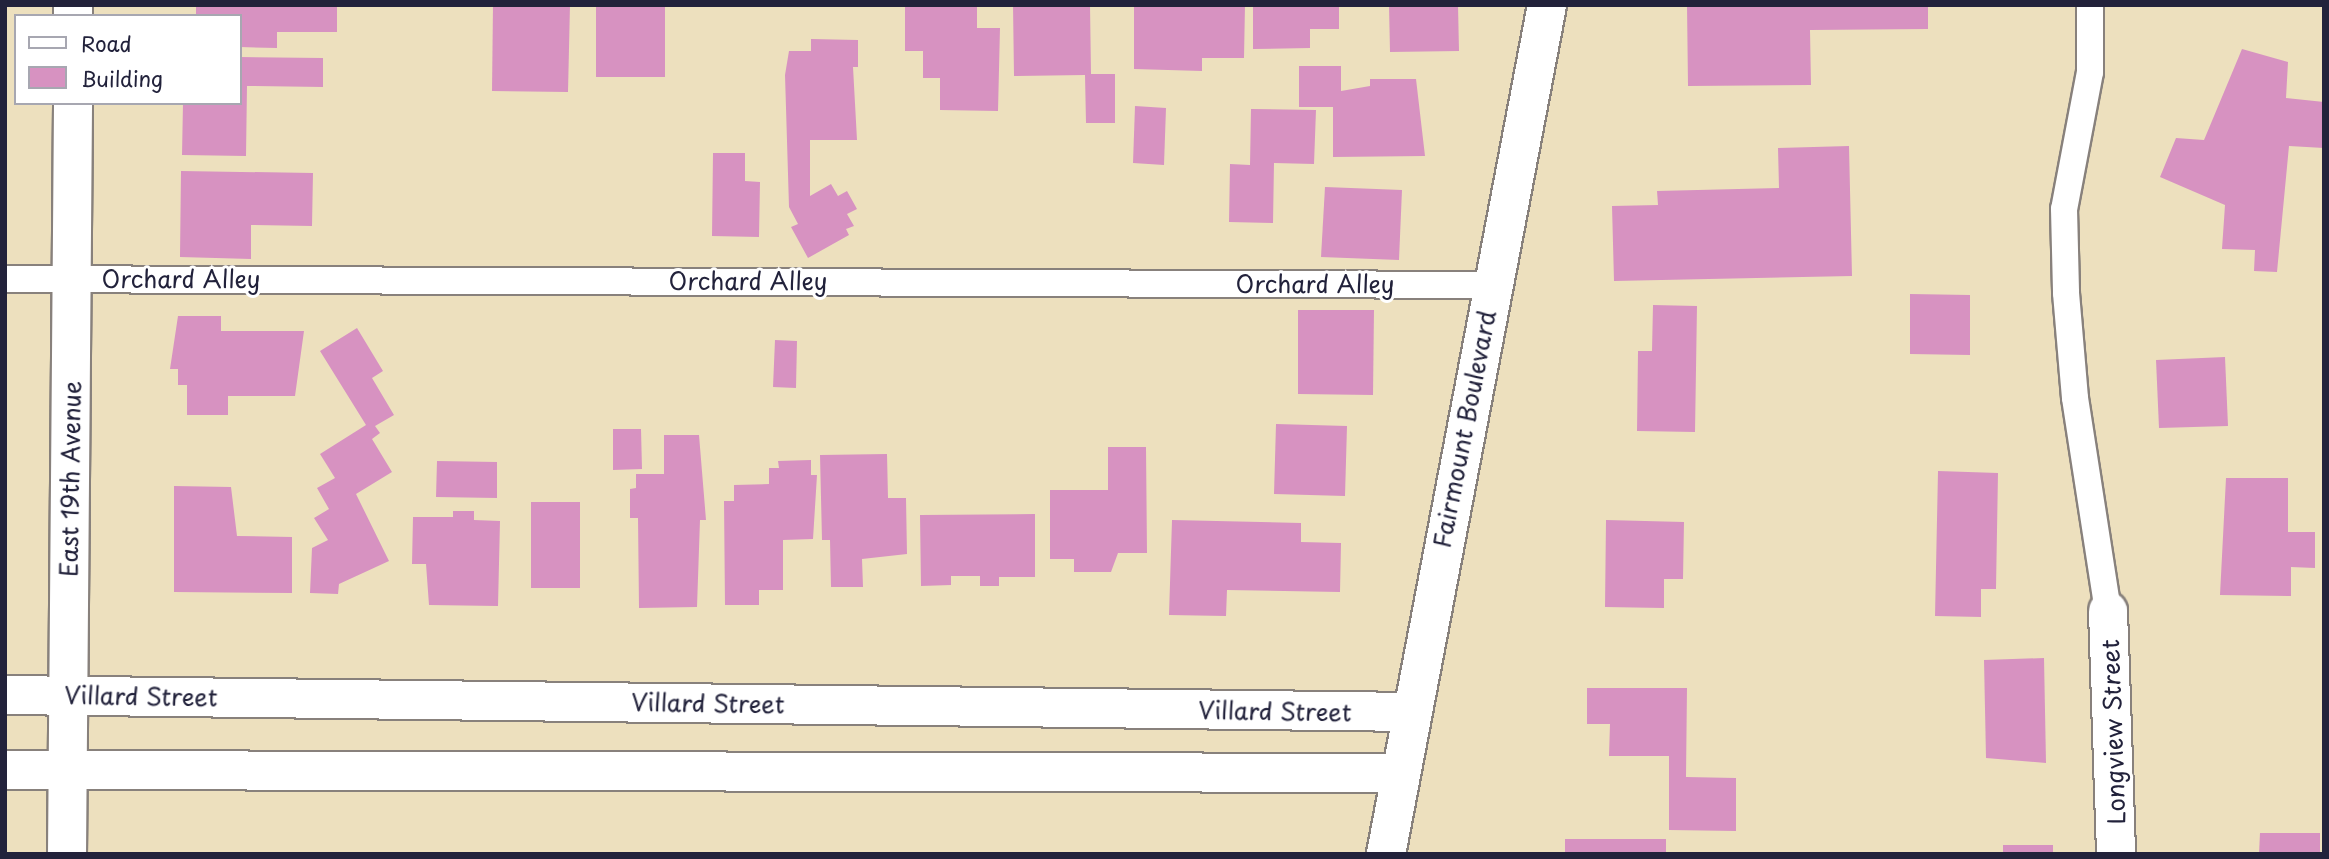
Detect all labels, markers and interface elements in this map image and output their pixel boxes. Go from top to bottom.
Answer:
legend [14,14,242,105]
text: Road [81,27,132,59]
text: Building [81,62,163,94]
street label: Orchard Alley [99,265,263,293]
street label: Orchard Alley [666,267,830,295]
street label: Orchard Alley [1233,270,1397,298]
street label: Fairmount Boulevard [1427,308,1501,550]
street label: East 19th Avenue [54,381,86,577]
street label: Longview Street [2095,639,2131,825]
street label: Villard Street [63,680,219,712]
street label: Villard Street [630,687,786,719]
street label: Villard Street [1197,695,1353,727]

